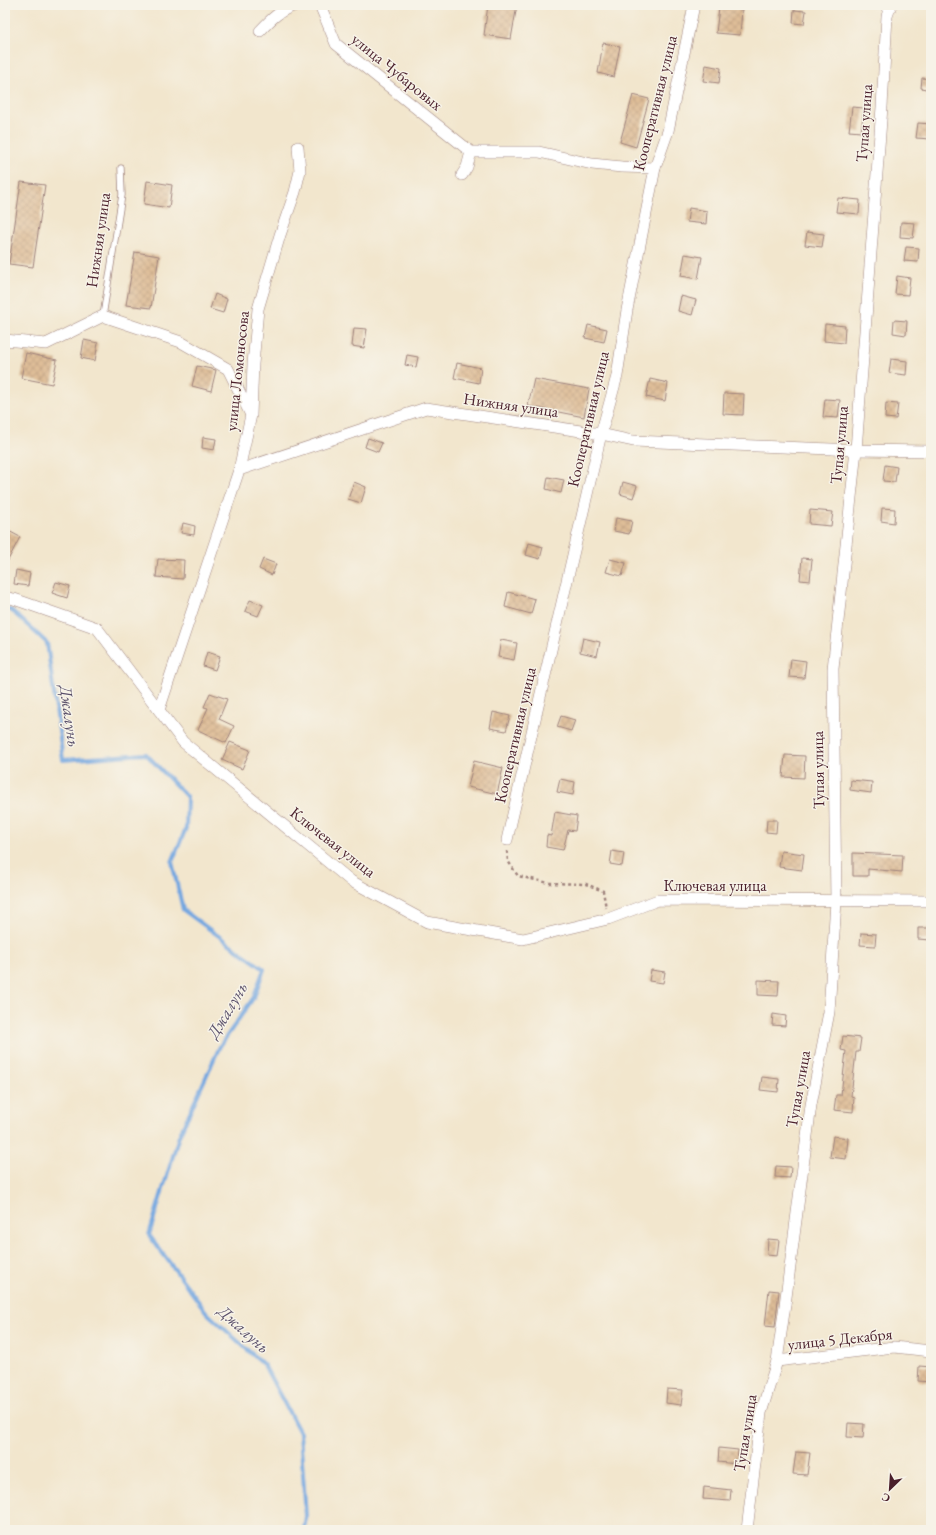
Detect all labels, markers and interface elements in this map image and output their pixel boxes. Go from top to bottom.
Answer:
street label: улица Чубаровых [347,29,447,115]
street label: Кооперативная улица [628,32,682,173]
street label: Тупая улица [851,83,877,163]
street label: Нижняя улица [81,190,115,289]
street label: улица Ломоносова [220,309,254,432]
street label: Кооперативная улица [562,348,614,489]
street label: Нижняя улица [462,388,561,422]
street label: Тупая улица [825,404,853,485]
street label: Кооперативная улица [489,664,541,805]
water label: Джалунь [55,682,85,748]
street label: Тупая улица [807,730,829,809]
street label: Ключевая улица [286,802,381,882]
street label: Ключевая улица [663,875,767,896]
water label: Джалунь [201,978,252,1044]
street label: Тупая улица [781,1048,815,1129]
water label: Джалунь [212,1299,274,1358]
street label: улица 5 Декабря [787,1323,893,1355]
street label: Тупая улица [729,1392,762,1473]
north arrow [870,1469,910,1509]
text: С [879,1490,892,1506]

